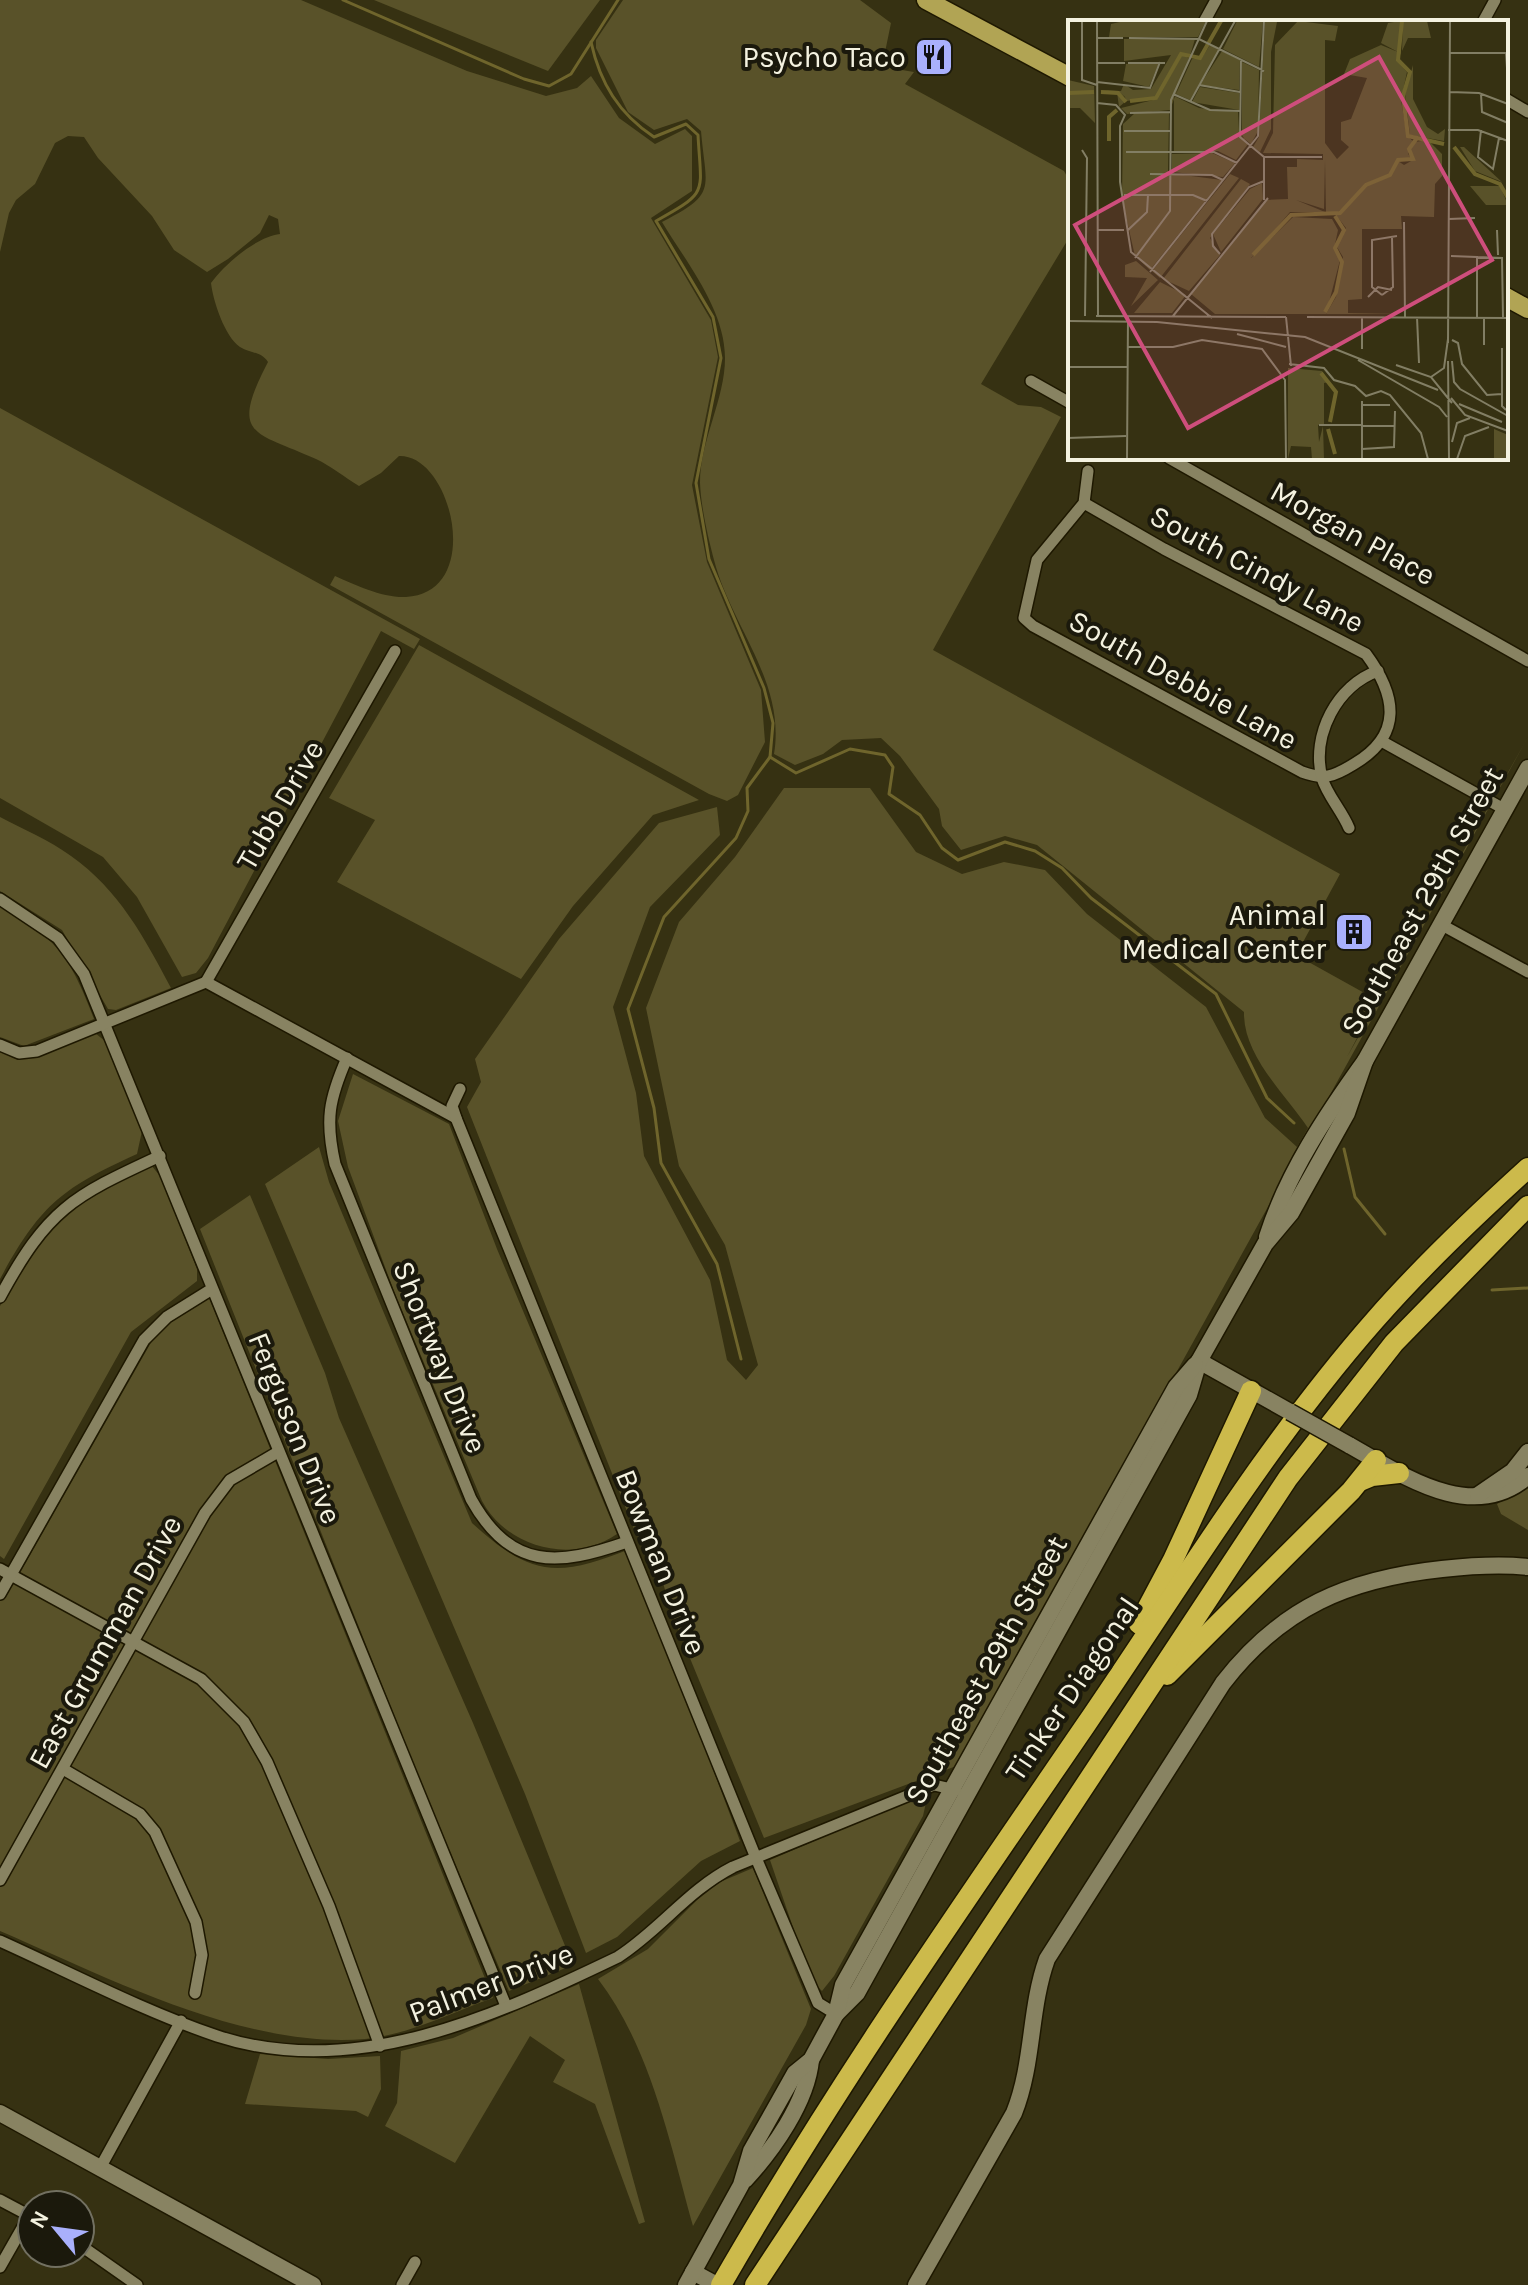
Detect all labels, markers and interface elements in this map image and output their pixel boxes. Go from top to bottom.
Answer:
inset map [1068,20,1508,460]
restaurant icon: Psycho Taco [913,36,955,78]
place label: Psycho Taco [742,39,906,75]
street label: Morgan Place [1264,473,1442,593]
street label: South Cindy Lane [1144,497,1370,641]
street label: South Debbie Lane [1063,602,1303,758]
street label: Tubb Drive [228,734,332,876]
street label: Southeast 29th Street [1333,760,1511,1042]
place label: Animal Medical Center [1122,897,1326,967]
building icon: Animal Medical Center [1333,911,1375,953]
street label: Shortway Drive [385,1256,495,1458]
street label: Ferguson Drive [240,1327,350,1529]
street label: Bowman Drive [607,1464,715,1660]
street label: East Grumman Drive [20,1509,190,1775]
street label: Southeast 29th Street [897,1529,1075,1811]
street label: Tinker Diagonal [997,1590,1147,1788]
street label: Palmer Drive [404,1935,578,2031]
north arrow [16,2189,96,2269]
text: N [24,2207,55,2233]

